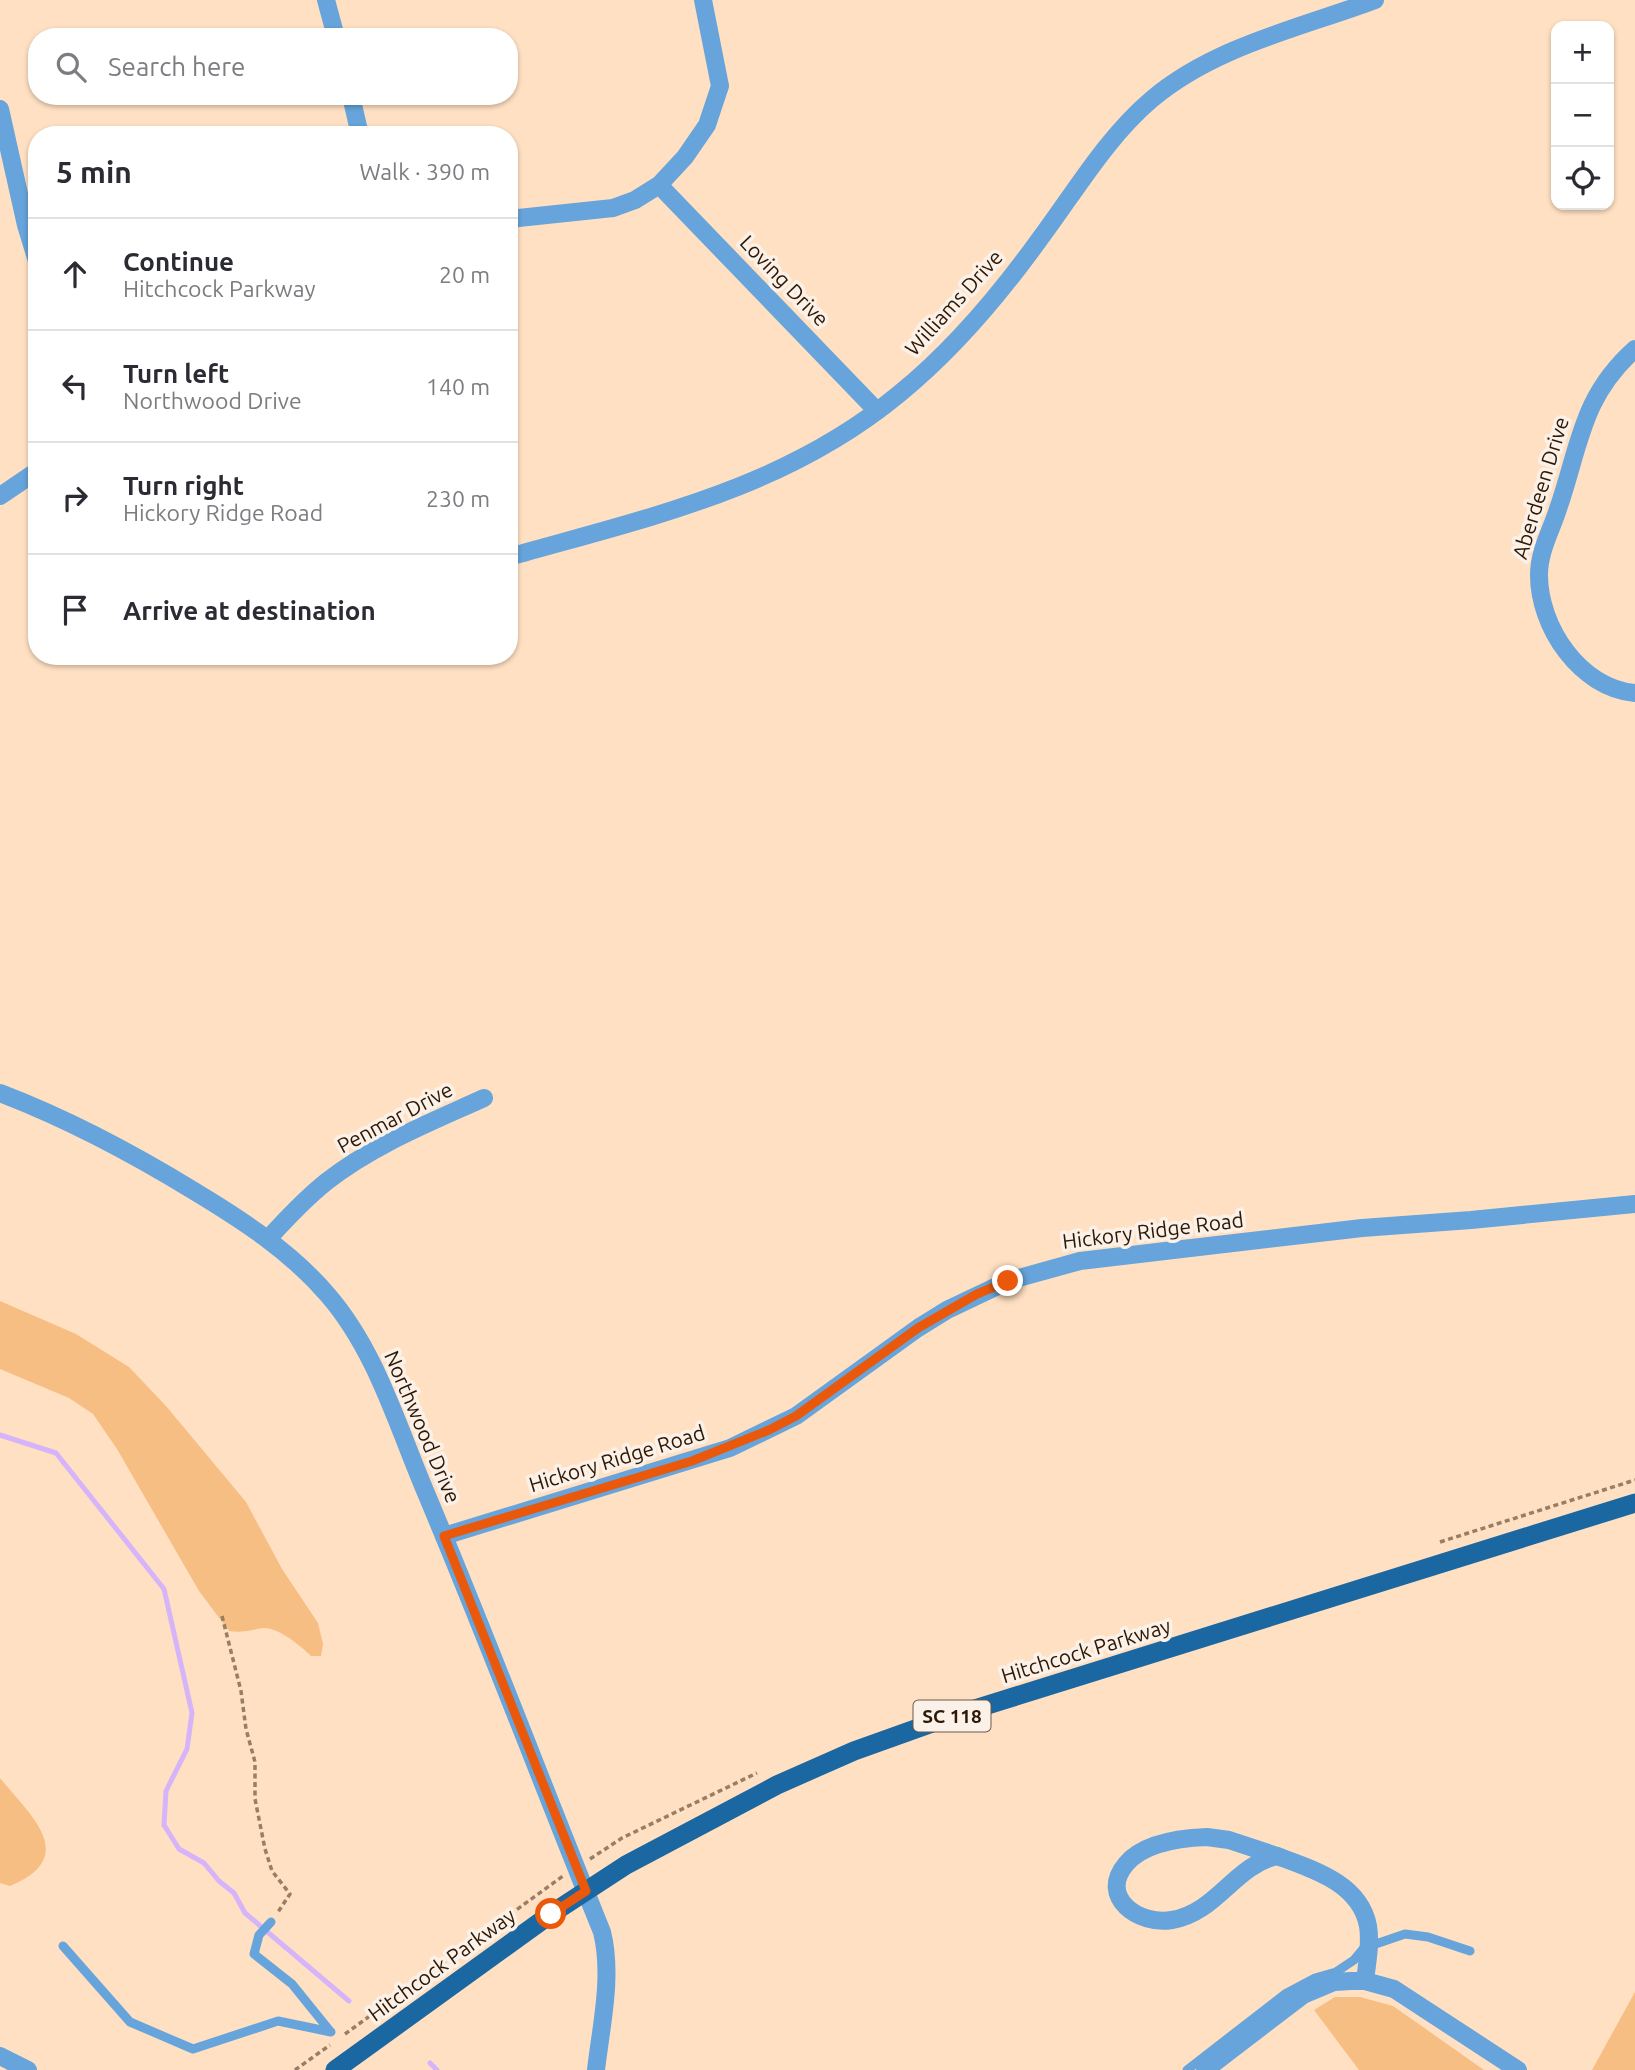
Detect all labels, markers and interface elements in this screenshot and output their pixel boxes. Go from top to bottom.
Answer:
map controls [1551,21,1614,210]
button: + [1551,21,1614,84]
search box [28,28,518,105]
icon: search [52,48,90,86]
text: Search here [108,52,245,81]
button: − [1551,84,1614,147]
button: locate [1551,147,1614,210]
text: 5 min [56,155,132,189]
text: Walk · 390 m [359,159,490,184]
street label: Loving Drive [736,230,834,331]
street label: Williams Drive [900,245,1007,360]
text: Continue [123,247,234,276]
icon: ahead [56,255,94,293]
text: 20 m [439,262,490,287]
text: Hitchcock Parkway [123,276,316,301]
text: Turn left [123,359,229,388]
icon: left [56,367,94,405]
text: 140 m [426,374,490,399]
text: Northwood Drive [123,388,302,413]
street label: Aberdeen Drive [1507,414,1573,562]
text: Turn right [123,471,244,500]
icon: right [56,479,94,517]
text: 230 m [426,486,490,511]
text: Hickory Ridge Road [123,500,323,525]
icon: arrive [56,591,94,629]
text: Arrive at destination [123,596,376,625]
street label: Penmar Drive [333,1077,456,1158]
street label: Hickory Ridge Road [1061,1207,1245,1253]
route end [992,1265,1023,1296]
street label: Northwood Drive [380,1347,466,1506]
street label: Hickory Ridge Road [526,1420,708,1496]
street label: Hitchcock Parkway [998,1613,1173,1687]
road number: SC 118 [914,1700,990,1732]
route start [535,1898,566,1929]
street label: Hitchcock Parkway [363,1903,520,2026]

